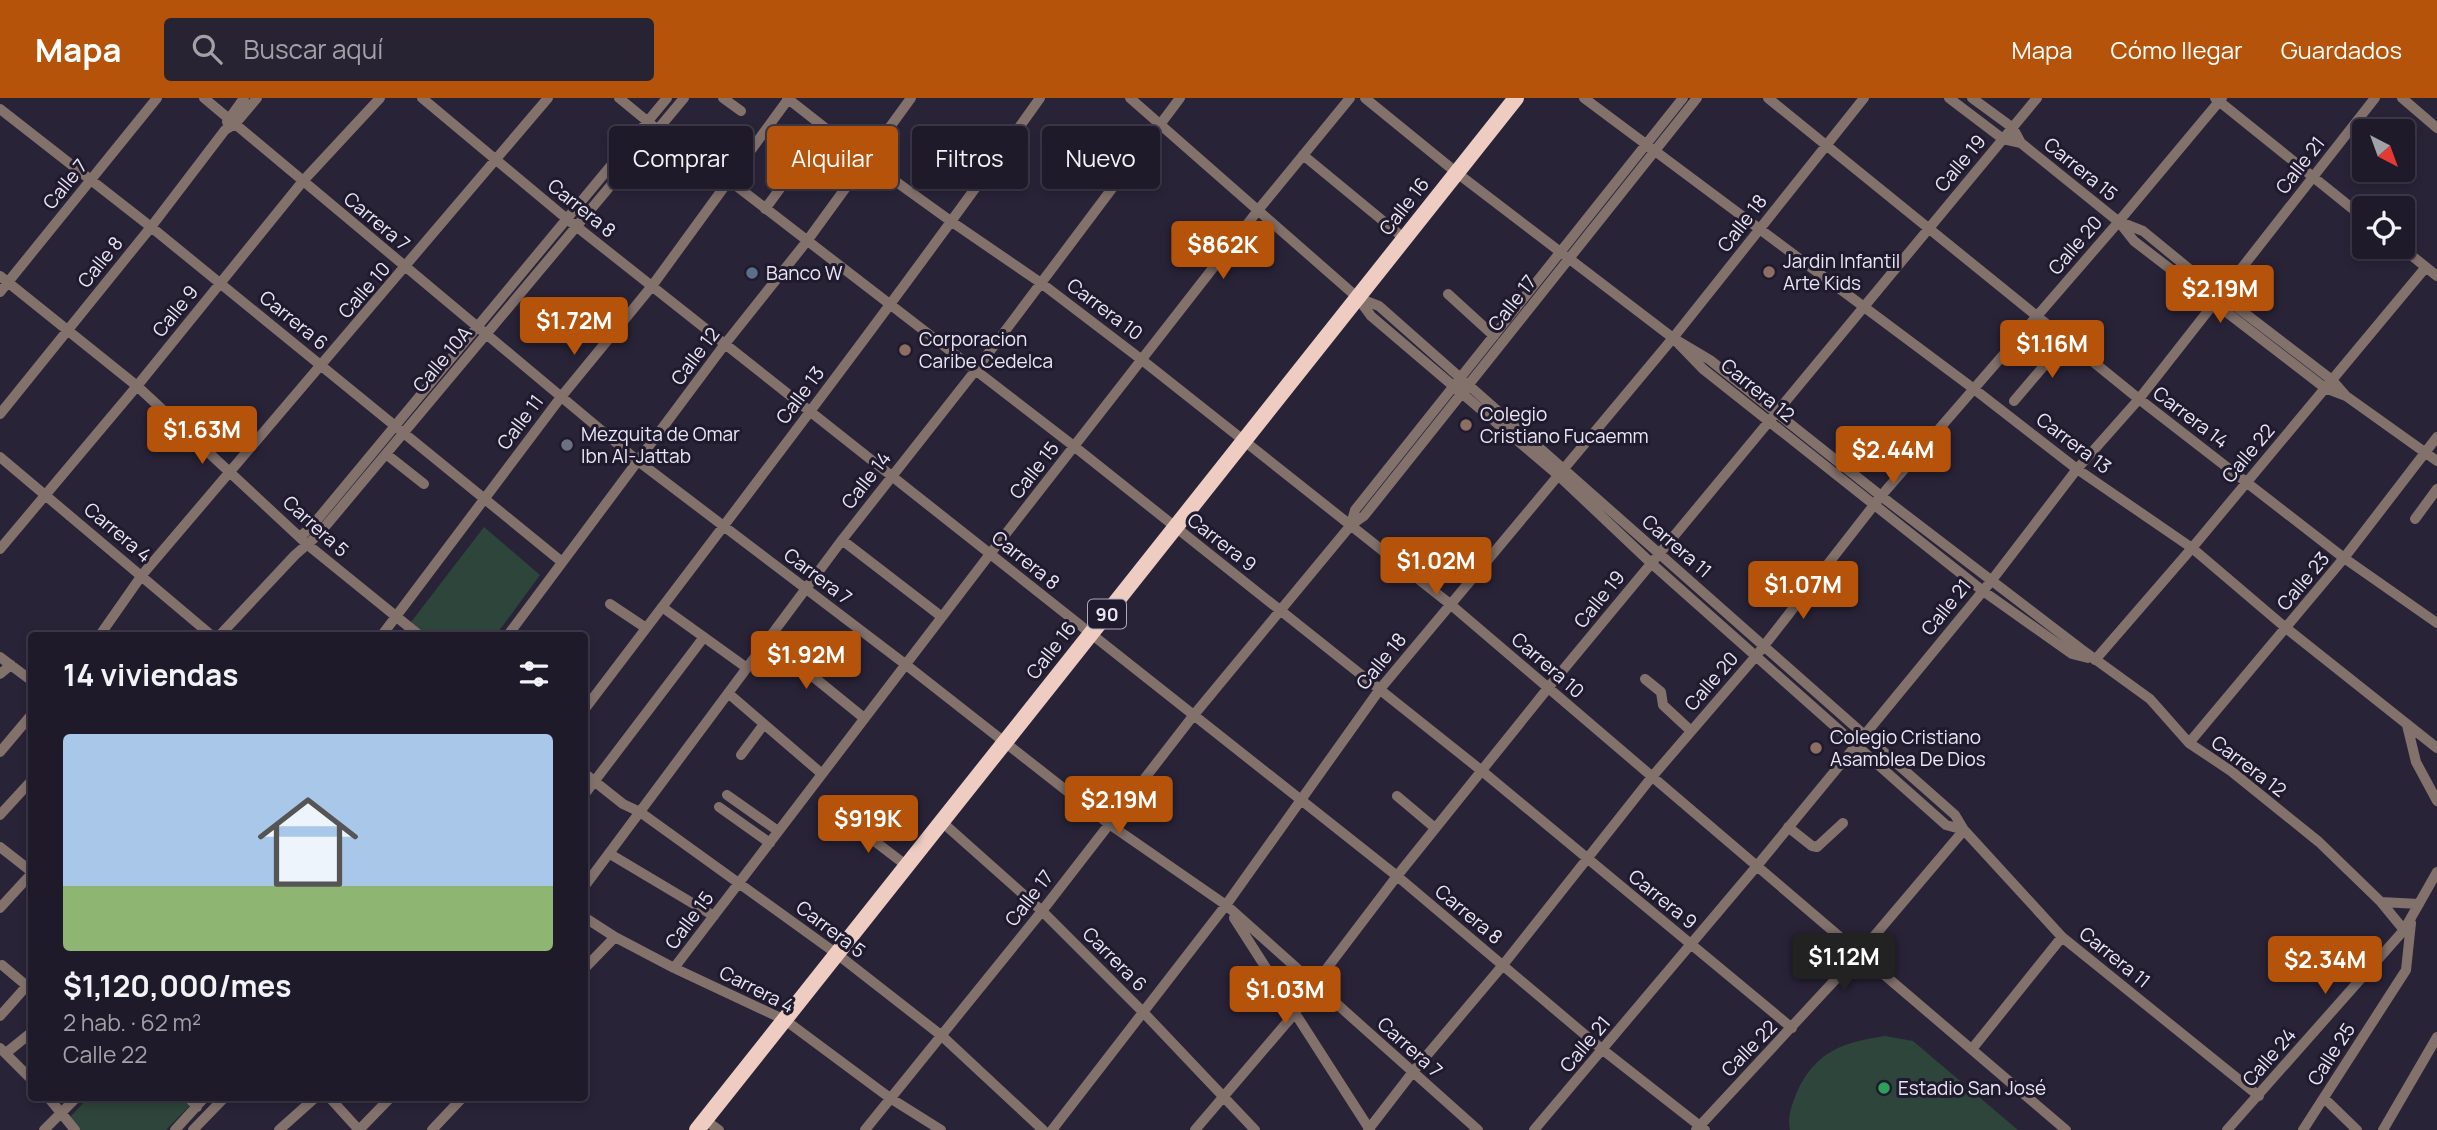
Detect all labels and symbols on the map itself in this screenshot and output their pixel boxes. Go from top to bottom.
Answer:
north arrow [2352,119,2415,182]
street label: Calle 19 [1928,129,1992,197]
street label: Carrera 15 [2039,131,2123,207]
street label: Calle 21 [2269,131,2331,199]
street label: Calle 7 [37,153,93,215]
street label: Calle 16 [1373,172,1435,240]
street label: Carrera 8 [542,173,622,243]
street label: Carrera 7 [338,186,416,256]
street label: Calle 18 [1711,189,1773,257]
street label: Calle 20 [2042,210,2108,280]
pin: $862K [1174,222,1272,281]
street label: Calle 8 [71,231,129,293]
place label: Jardin Infantil Arte Kids [1783,248,1900,296]
street label: Calle 10 [332,256,396,324]
place label: Banco W [766,260,843,286]
marker: Jardin Infantil Arte Kids [1761,264,1777,280]
marker: Banco W [744,265,760,281]
pin: $2.19M [2163,266,2277,325]
street label: Calle 17 [1482,269,1542,337]
street label: Carrera 10 [1062,272,1148,346]
street label: Calle 9 [146,280,204,342]
street label: Carrera 6 [254,284,334,356]
pin: $1.72M [517,298,631,357]
street label: Calle 10A [407,320,477,398]
pin: $1.16M [1995,320,2109,380]
street label: Calle 12 [665,322,725,390]
place label: Corporacion Caribe Cedelca [919,326,1053,374]
marker: Corporacion Caribe Cedelca [897,342,913,358]
street label: Carrera 12 [1716,352,1800,428]
street label: Calle 13 [770,361,830,429]
street label: Carrera 14 [2148,380,2234,454]
street label: Calle 11 [491,389,549,455]
place label: Colegio Cristiano Fucaemm [1480,401,1649,449]
pin: $1.63M [145,406,259,466]
street label: Carrera 13 [2031,406,2117,480]
marker: Colegio Cristiano Fucaemm [1458,417,1474,433]
street label: Calle 22 [2216,418,2280,488]
place label: Mezquita de Omar Ibn Al-Jattab [581,421,740,469]
pin: $2.44M [1836,426,1950,486]
street label: Calle 15 [1003,436,1065,504]
marker: Mezquita de Omar Ibn Al-Jattab [559,437,575,453]
street label: Calle 14 [835,446,897,514]
street label: Carrera 5 [277,489,355,563]
street label: Carrera 4 [79,496,157,568]
street label: Carrera 9 [1182,507,1262,577]
street label: Carrera 11 [1637,508,1717,584]
street label: Carrera 8 [986,525,1066,595]
pin: $1.02M [1379,538,1493,597]
street label: Carrera 7 [779,542,857,610]
street label: Calle 23 [2271,546,2335,616]
pin: $1.07M [1746,561,1860,621]
street label: Calle 19 [1568,565,1630,633]
street label: Calle 21 [1915,573,1977,641]
road number: 90 [1088,600,1126,628]
street label: Calle 16 [1020,616,1082,684]
street label: Carrera 10 [1506,626,1590,704]
street label: Calle 18 [1350,627,1412,695]
pin: $1.92M [749,632,863,691]
street label: Calle 20 [1678,646,1744,716]
place label: Colegio Cristiano Asamblea De Dios [1830,724,1986,772]
street label: Carrera 12 [2206,729,2292,803]
marker: Colegio Cristiano Asamblea De Dios [1808,740,1824,756]
pin: $2.19M [1062,776,1176,836]
pin: $919K [819,796,917,855]
street label: Carrera 9 [1623,863,1703,935]
street label: Calle 17 [999,864,1059,932]
street label: Carrera 8 [1430,878,1508,950]
street label: Calle 15 [659,886,719,954]
street label: Carrera 5 [791,894,871,964]
street label: Carrera 11 [2074,920,2156,994]
street label: Carrera 6 [1077,921,1153,997]
pin: $1.12M [1787,934,1901,993]
pin: $2.34M [2268,936,2382,996]
street label: Carrera 4 [715,959,799,1019]
pin: $1.03M [1228,967,1342,1026]
street label: Calle 21 [1554,1010,1616,1078]
street label: Carrera 7 [1372,1011,1448,1083]
street label: Calle 22 [1715,1014,1783,1082]
street label: Calle 25 [2301,1018,2361,1090]
street label: Calle 24 [2236,1022,2302,1092]
place label: Estadio San José [1898,1075,2046,1101]
marker: Estadio San José [1876,1080,1892,1096]

